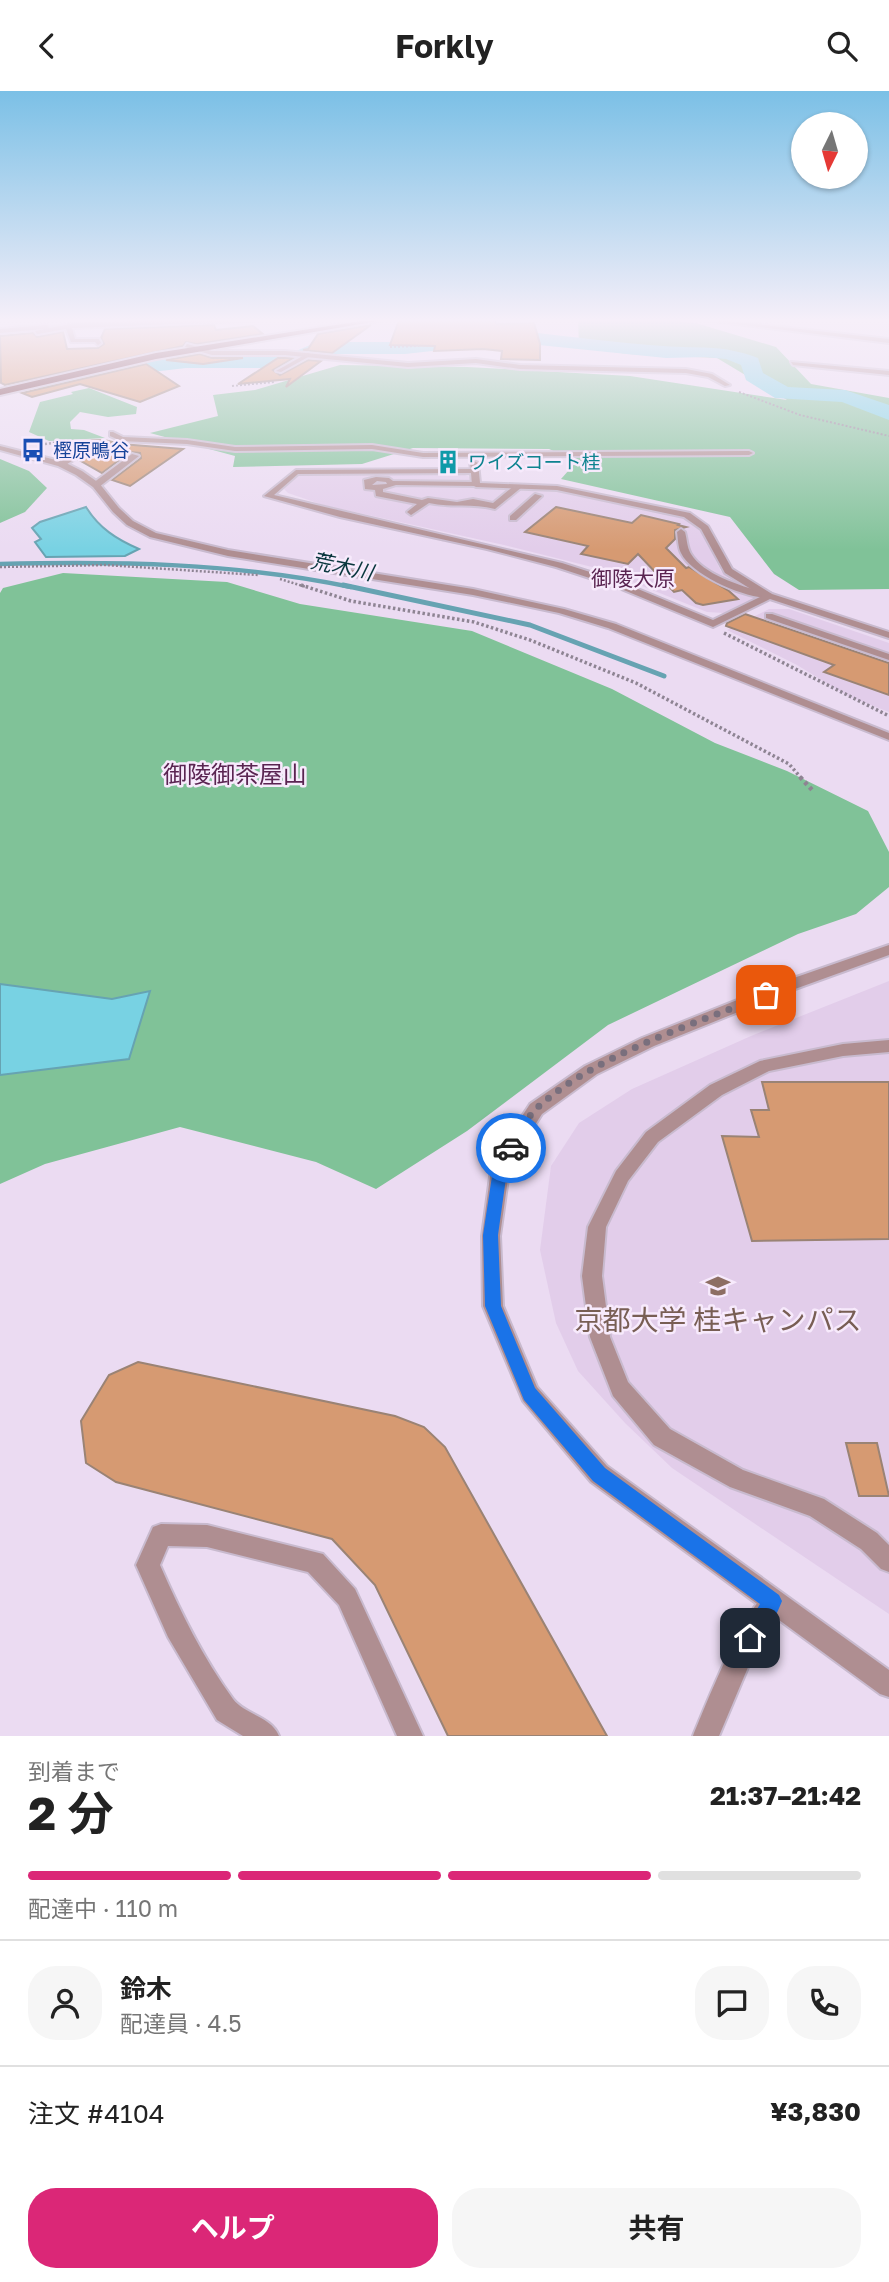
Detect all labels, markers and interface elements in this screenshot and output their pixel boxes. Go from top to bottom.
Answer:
icon: back [28,27,66,65]
text: Forkly [395,27,494,65]
icon: search [823,27,861,65]
north arrow [791,112,868,189]
map controls [791,112,868,189]
bus stop icon: 樫原鴫谷 [19,436,47,464]
place label: 樫原鴫谷 [53,438,129,461]
building icon: ワイズコート桂 [434,448,462,476]
place label: ワイズコート桂 [468,450,600,473]
water label: 荒木川 [309,547,378,586]
district label: 御陵大原 [591,565,675,591]
district label: 御陵御茶屋山 [163,759,307,788]
pin [736,965,796,1025]
icon: bag [747,976,785,1014]
courier [476,1113,546,1183]
icon: car [492,1129,530,1167]
school or university icon: 京都大学 桂キャンパス [704,1272,732,1300]
place label: 京都大学 桂キャンパス [574,1303,862,1336]
pin [720,1608,780,1668]
icon: home [731,1619,769,1657]
text: 到着まで [28,1757,120,1785]
text: 21:37–21:42 [710,1780,861,1811]
text: 2 分 [28,1785,114,1840]
text: 配達中 · 110 m [28,1894,178,1922]
button: person [28,1966,102,2040]
button: chat [695,1966,769,2040]
button: phone [787,1966,861,2040]
text: 鈴木 [120,1973,172,2004]
text: 配達員 · 4.5 [120,2009,242,2037]
text: ¥3,830 [770,2096,861,2127]
text: 注文 #4104 [28,2098,165,2129]
button: ヘルプ [28,2188,438,2268]
button: 共有 [452,2188,861,2268]

